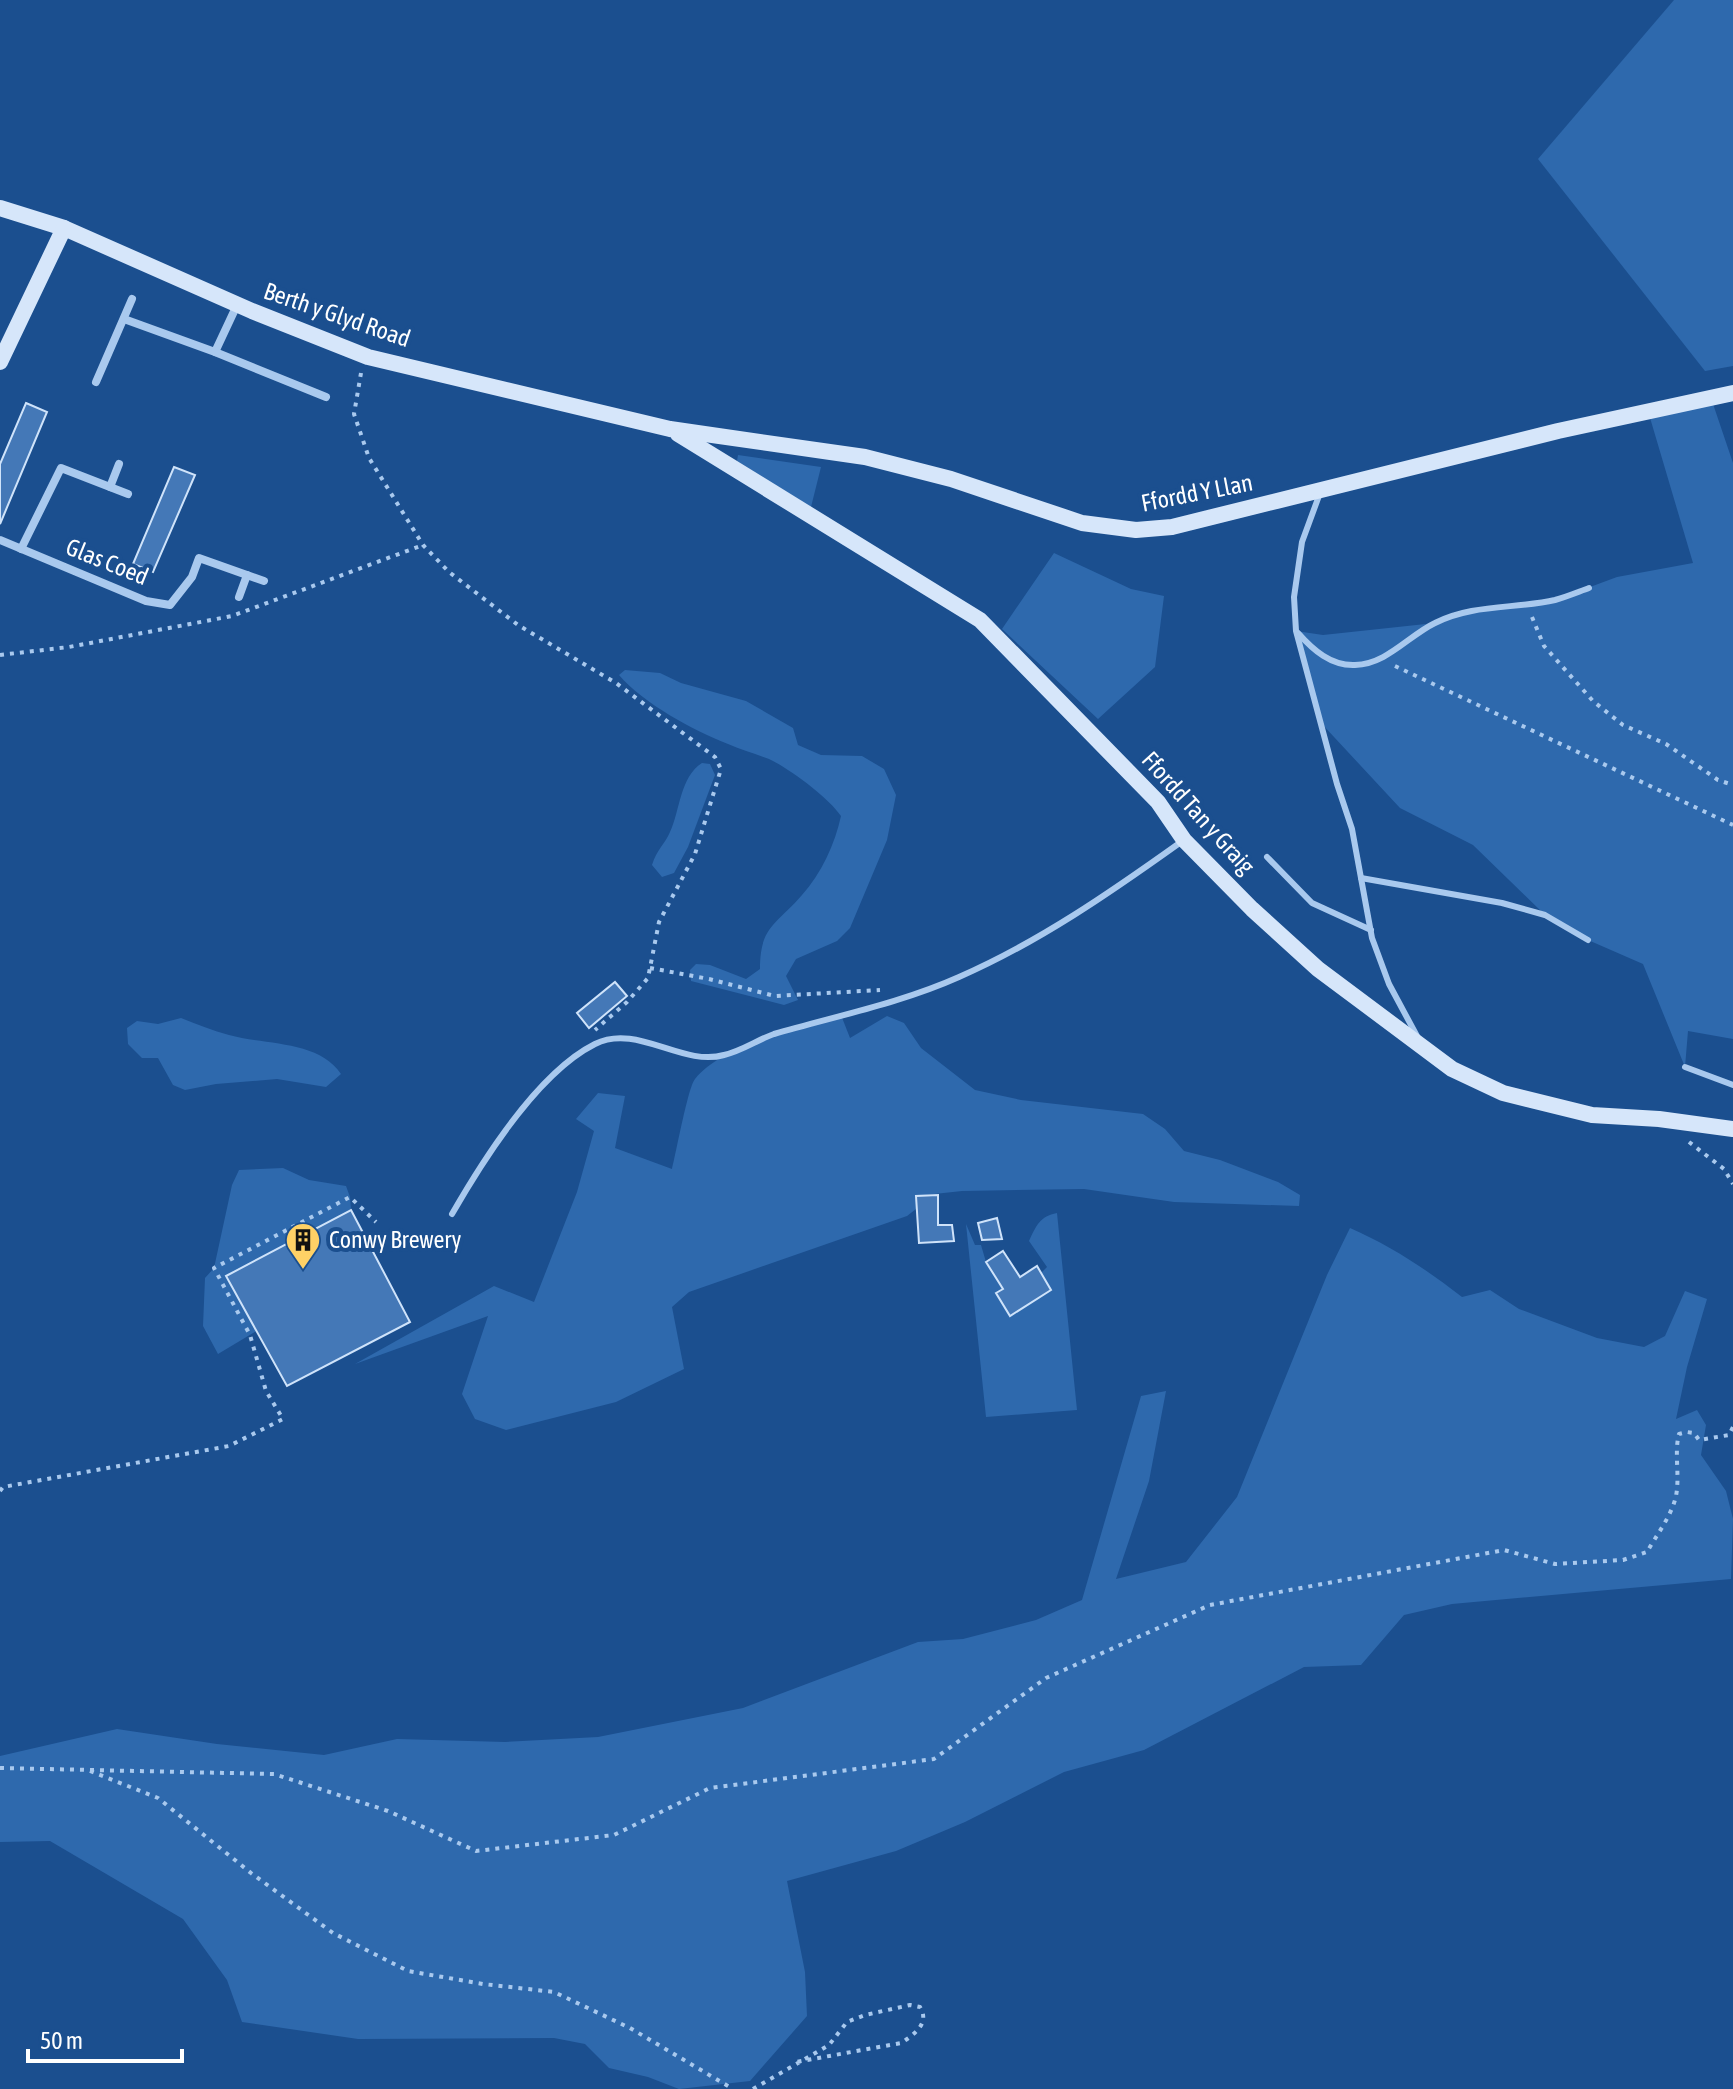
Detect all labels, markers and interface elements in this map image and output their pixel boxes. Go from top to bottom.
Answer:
street label: Berth y Glyd Road [260,277,414,352]
street label: Ffordd Y Llan [1139,468,1255,517]
street label: Glas Coed [62,533,152,590]
street label: Ffordd Tan y Graig [1136,746,1261,880]
building icon: Conwy Brewery [284,1221,322,1271]
place label: Conwy Brewery [329,1226,461,1253]
scale bar [28,2013,182,2063]
text: 50 m [40,2027,83,2054]

